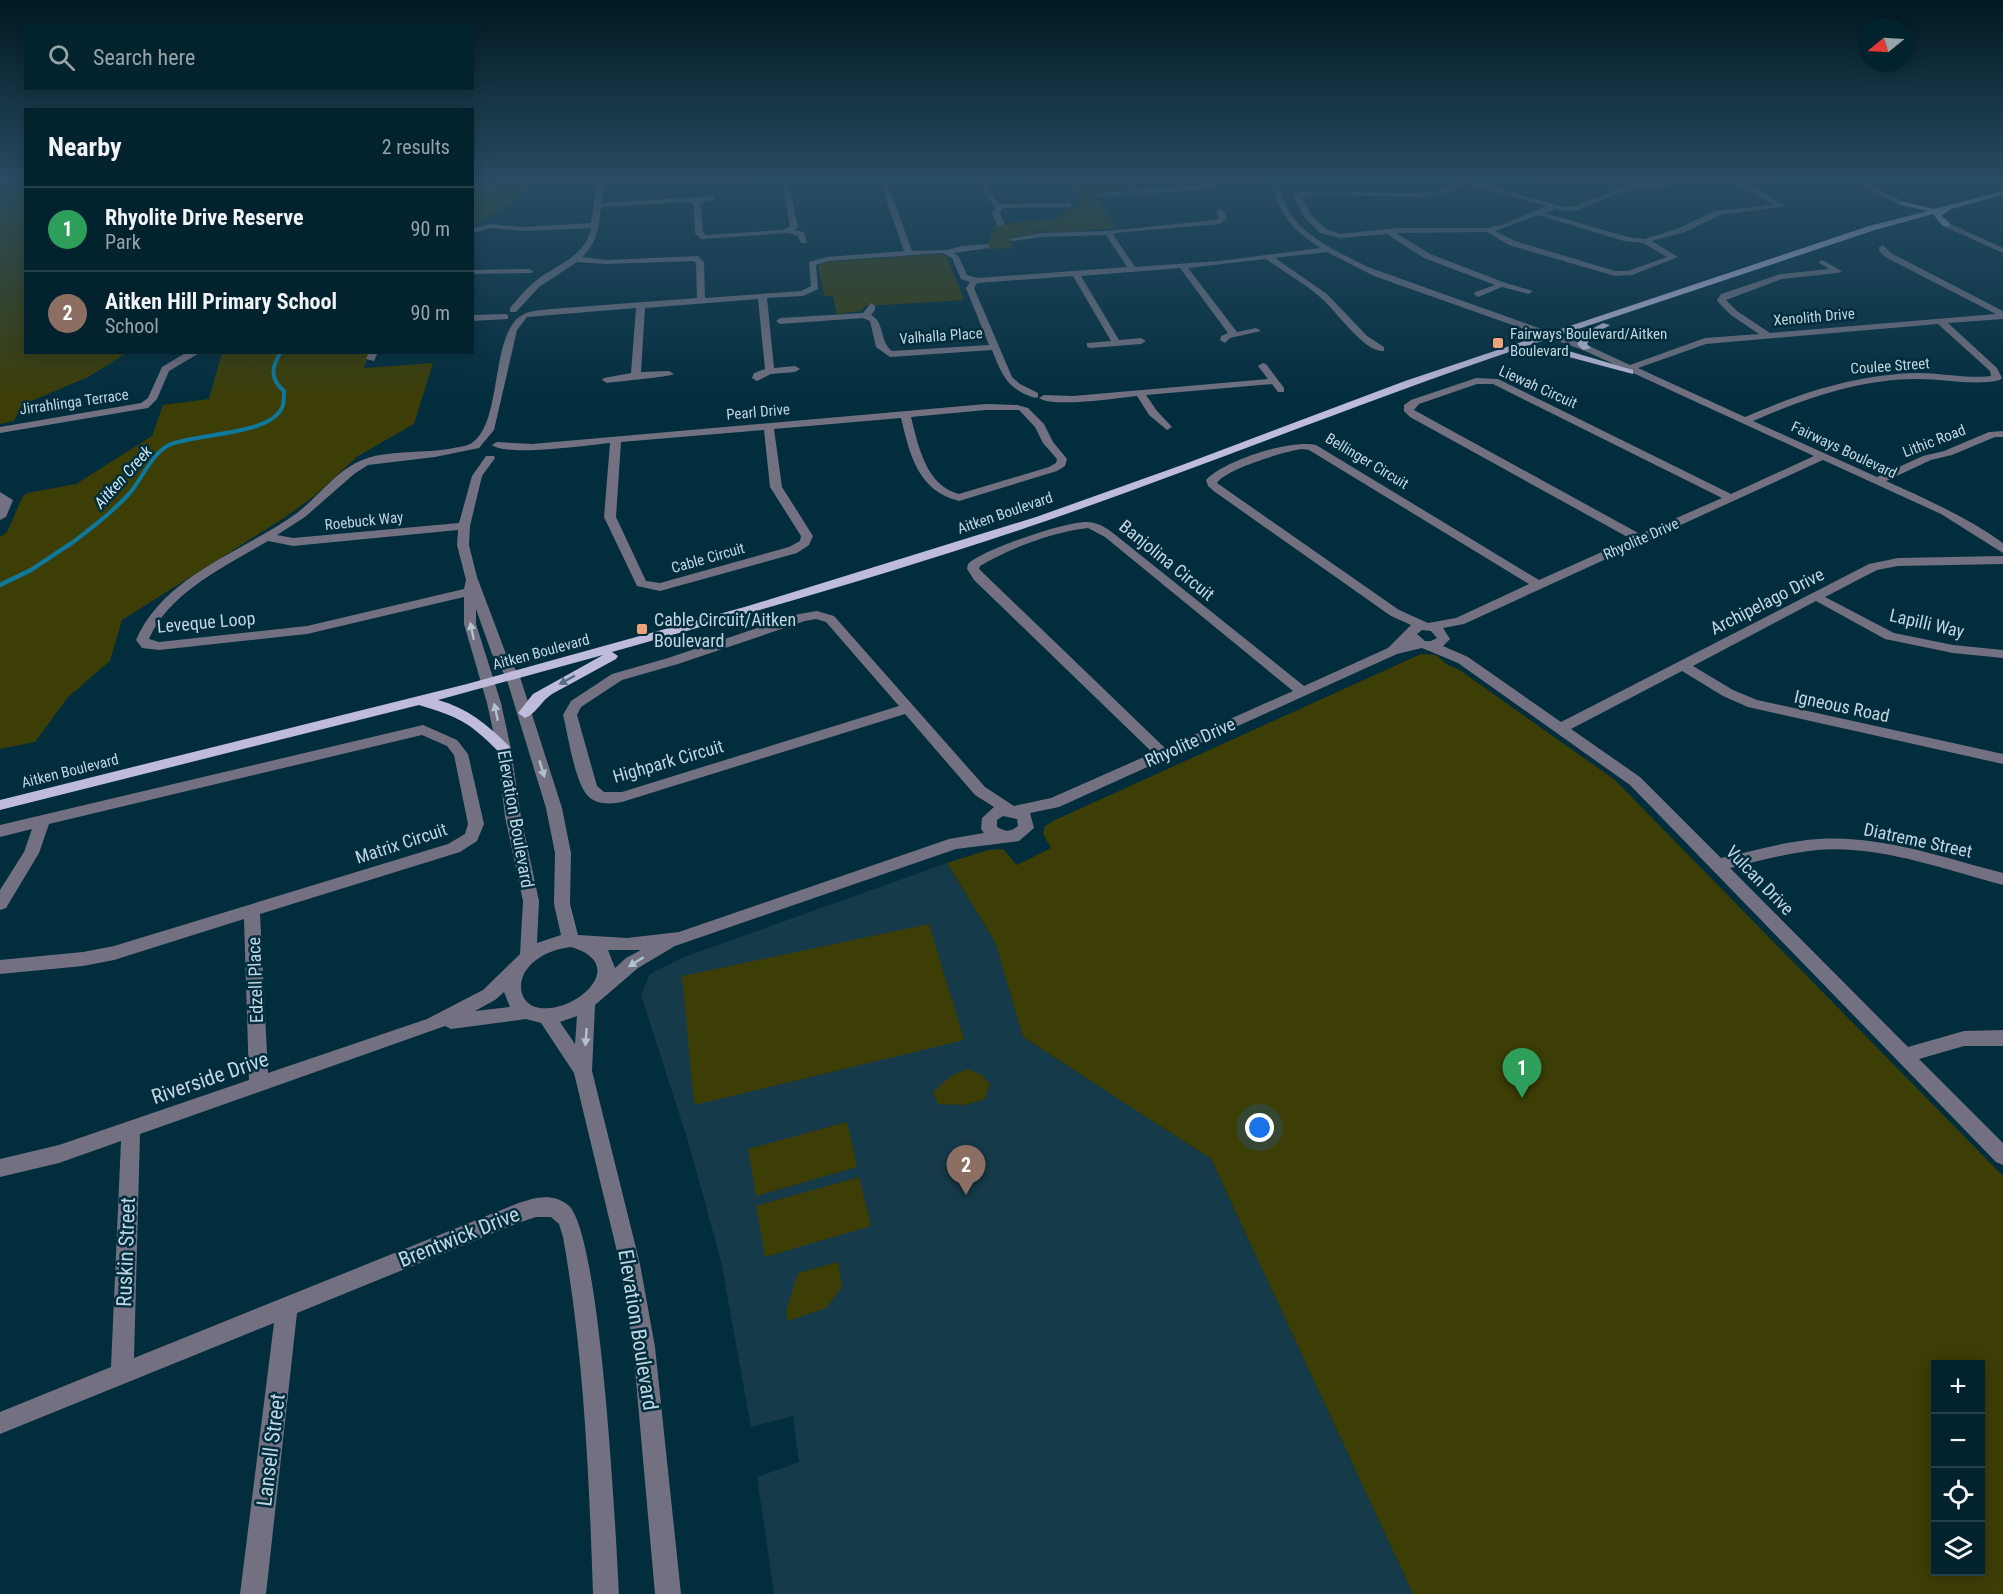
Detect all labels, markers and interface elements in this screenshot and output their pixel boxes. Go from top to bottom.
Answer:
north arrow [1859,18,1913,72]
search box [24,24,474,90]
icon: search [45,41,78,74]
text: Search here [93,45,195,70]
text: Nearby [48,132,122,162]
text: 2 results [382,135,450,159]
text: Rhyolite Drive Reserve [105,205,304,230]
text: 1 [62,217,73,241]
text: 90 m [411,217,450,241]
text: Park [105,230,141,254]
text: Aitken Hill Primary School [105,289,337,314]
text: 2 [62,301,73,325]
text: 90 m [411,301,450,325]
street label: Xenolith Drive [1772,304,1856,330]
text: School [105,314,159,338]
street label: Valhalla Place [899,324,983,348]
place label: Fairways Boulevard/Aitken Boulevard [1510,325,1667,360]
marker: Fairways Boulevard/Aitken Boulevard [1491,336,1505,350]
street label: Coulee Street [1850,354,1930,378]
street label: Liewah Circuit [1496,362,1580,412]
street label: Jirrahlinga Terrace [18,385,130,419]
street label: Pearl Drive [725,400,791,424]
street label: Fairways Boulevard [1788,418,1900,482]
street label: Lithic Road [1900,421,1968,461]
street label: Bellinger Circuit [1322,429,1412,493]
water label: Aitken Creek [89,441,157,513]
street label: Aitken Boulevard [955,488,1055,538]
street label: Roebuck Way [324,508,404,534]
street label: Rhyolite Drive [1601,514,1681,564]
street label: Banjolina Circuit [1115,515,1219,605]
street label: Cable Circuit [669,539,747,577]
street label: Archipelago Drive [1707,563,1827,639]
street label: Lapilli Way [1888,604,1967,642]
street label: Leveque Loop [156,607,256,637]
place label: Cable Circuit/Aitken Boulevard [654,609,796,651]
one-way arrow [467,621,476,640]
marker: Cable Circuit/Aitken Boulevard [635,622,649,636]
street label: Aitken Boulevard [491,630,591,674]
one-way arrow [558,675,575,685]
street label: Igneous Road [1792,686,1892,726]
one-way arrow [491,703,500,722]
street label: Rhyolite Drive [1142,713,1238,771]
street label: Highpark Circuit [610,735,726,787]
street label: Elevation Boulevard [494,749,538,889]
street label: Aitken Boulevard [19,750,121,792]
one-way arrow [538,760,547,778]
street label: Matrix Circuit [352,818,450,868]
street label: Diatreme Street [1862,818,1974,862]
street label: Vulcan Drive [1722,841,1798,919]
street label: Edzell Place [243,937,267,1023]
one-way arrow [628,957,644,968]
one-way arrow [581,1028,590,1047]
street label: Riverside Drive [148,1047,272,1109]
pin: 1 [1502,1048,1541,1098]
your location [1245,1113,1274,1142]
pin: 2 [946,1146,986,1195]
street label: Ruskin Street [112,1197,140,1307]
street label: Brentwick Drive [395,1202,523,1272]
street label: Elevation Boulevard [613,1248,663,1412]
map controls [1931,1360,1985,1576]
button: + [1931,1360,1985,1414]
street label: Lansell Street [252,1392,290,1508]
button: − [1931,1414,1985,1468]
button: locate [1931,1468,1985,1522]
button: layers [1931,1522,1985,1576]

